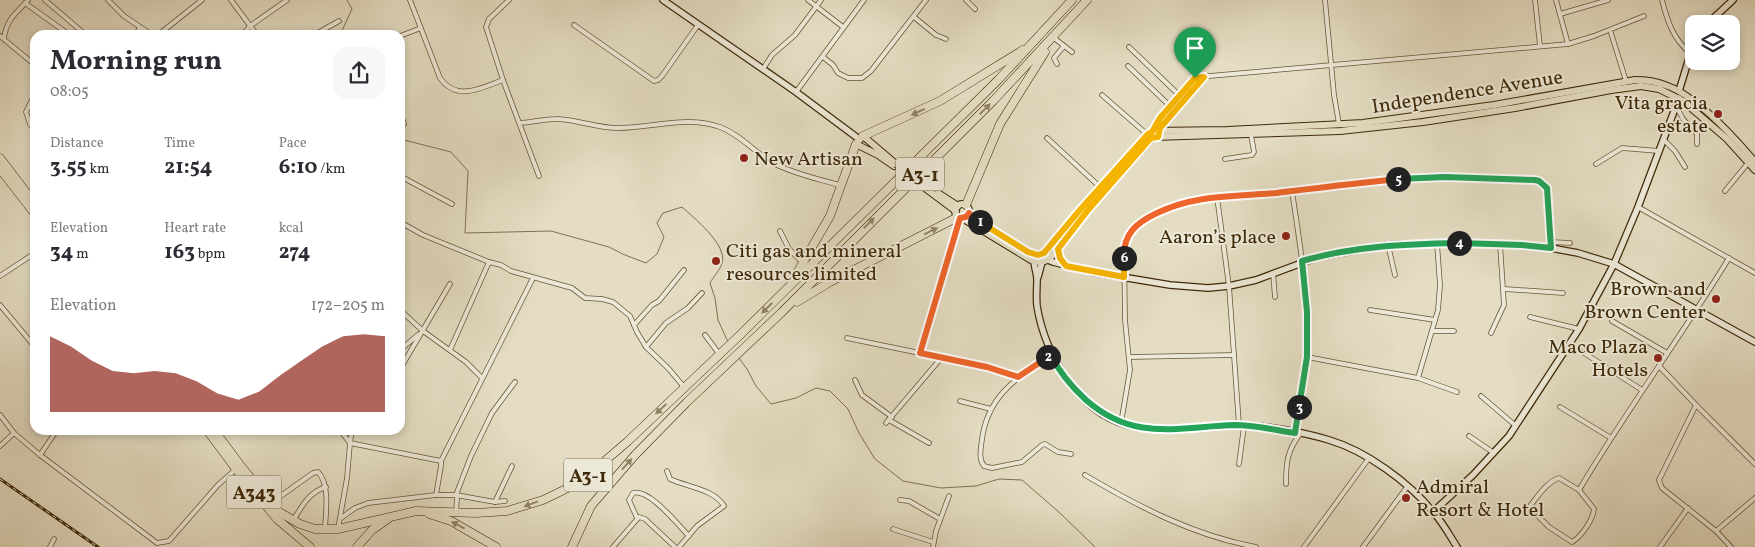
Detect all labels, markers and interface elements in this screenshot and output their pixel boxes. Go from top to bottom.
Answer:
map controls [1685,15,1740,70]
button: layers [1685,15,1740,70]
pin [1174,27,1216,78]
icon: arrive [1181,34,1209,62]
text: Morning run [50,42,222,81]
button: share [333,47,385,99]
street label: Independence Avenue [1370,64,1565,122]
text: 08:05 [50,81,89,103]
place label: Vita gracia estate [1615,90,1708,141]
one-way arrow [979,103,991,115]
one-way arrow [911,108,925,116]
marker: Vita gracia estate [1712,108,1724,120]
text: Distance [50,134,104,153]
text: Time [164,134,195,153]
text: Pace [279,134,307,153]
place label: New Artisan [754,146,863,174]
marker: New Artisan [738,152,750,164]
text: 3.55 [50,153,87,182]
text: 21:54 [164,153,212,182]
text: 6:10 [279,153,318,182]
road number: A3-1 [896,157,944,190]
text: km [87,160,110,179]
text: /km [318,160,345,179]
pin: 5 [1386,166,1410,192]
text: 5 [1395,170,1402,189]
pin: 1 [968,210,992,234]
text: 1 [978,213,983,232]
one-way arrow [863,218,875,230]
text: Elevation [50,219,108,238]
text: Heart rate [164,219,226,238]
text: kcal [279,219,304,238]
place label: Aaron’s place [1159,224,1276,252]
one-way arrow [924,227,938,235]
marker: Aaron’s place [1280,230,1292,242]
pin: 4 [1446,230,1472,256]
text: 4 [1455,234,1464,253]
text: 34 [50,238,73,267]
text: 163 [164,238,195,267]
text: 274 [279,238,310,267]
place label: Citi gas and mineral resources limited [726,238,902,289]
text: m [73,245,89,264]
text: bpm [195,245,226,264]
pin: 6 [1112,246,1136,270]
text: 6 [1121,249,1128,268]
marker: Citi gas and mineral resources limited [710,255,722,267]
place label: Brown and Brown Center [1584,276,1706,327]
marker: Brown and Brown Center [1710,293,1722,305]
text: Elevation [50,295,117,317]
text: 172–205 m [311,295,385,317]
one-way arrow [761,302,773,314]
place label: Maco Plaza Hotels [1548,334,1648,385]
pin: 2 [1036,344,1060,370]
text: 2 [1045,348,1052,367]
marker: Maco Plaza Hotels [1652,352,1664,364]
pin: 3 [1286,394,1312,420]
text: 3 [1296,398,1303,417]
one-way arrow [655,403,667,415]
one-way arrow [622,457,633,470]
road number: A3-1 [564,458,612,492]
place label: Admiral Resort & Hotel [1416,474,1544,525]
road number: A343 [226,476,282,508]
marker: Admiral Resort & Hotel [1400,492,1412,504]
one-way arrow [523,501,538,508]
one-way arrow [451,520,465,529]

